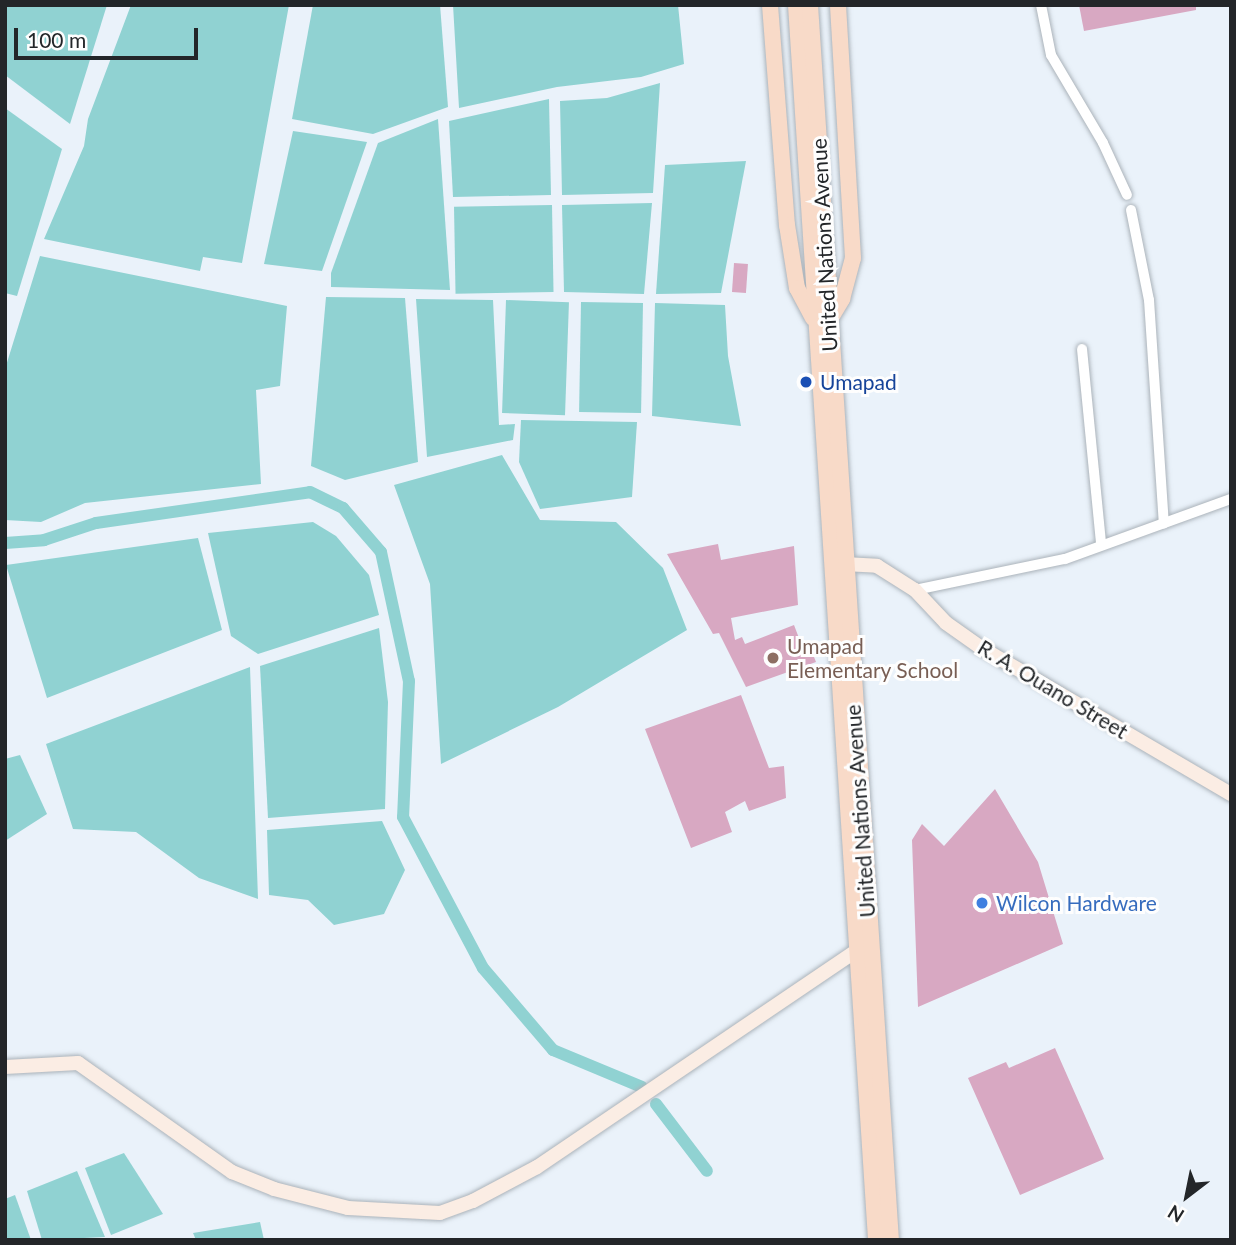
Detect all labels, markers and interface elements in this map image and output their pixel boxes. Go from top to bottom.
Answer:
scale bar [18,14,201,58]
text: 100 m [27,27,86,52]
street label: United Nations Avenue [806,137,842,353]
place label: Umapad [820,369,897,395]
marker: Umapad [798,374,814,390]
place label: Umapad Elementary School [787,633,959,683]
street label: R. A. Ouano Street [973,634,1133,744]
marker: Umapad Elementary School [765,650,781,666]
street label: United Nations Avenue [840,703,880,919]
place label: Wilcon Hardware [996,890,1157,916]
marker: Wilcon Hardware [974,895,990,911]
north arrow [1152,1161,1222,1231]
text: N [1163,1201,1188,1228]

